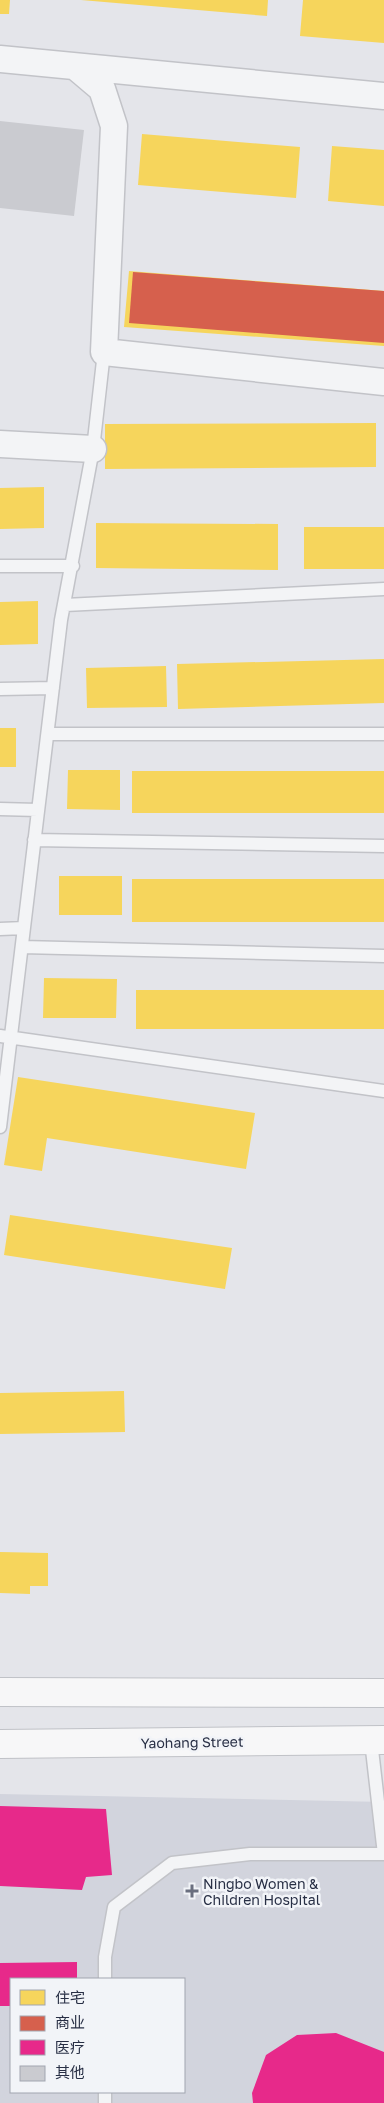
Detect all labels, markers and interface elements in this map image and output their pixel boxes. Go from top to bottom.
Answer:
street label: Yaohang Street [140,1733,244,1751]
place label: Ningbo Women & Children Hospital [203,1875,320,1908]
marker: Ningbo Women & Children Hospital [185,1884,199,1898]
legend [10,1978,185,2093]
text: 住宅 [55,1988,85,2006]
text: 商业 [55,2013,85,2031]
text: 医疗 [55,2038,85,2056]
text: 其他 [55,2063,85,2081]

